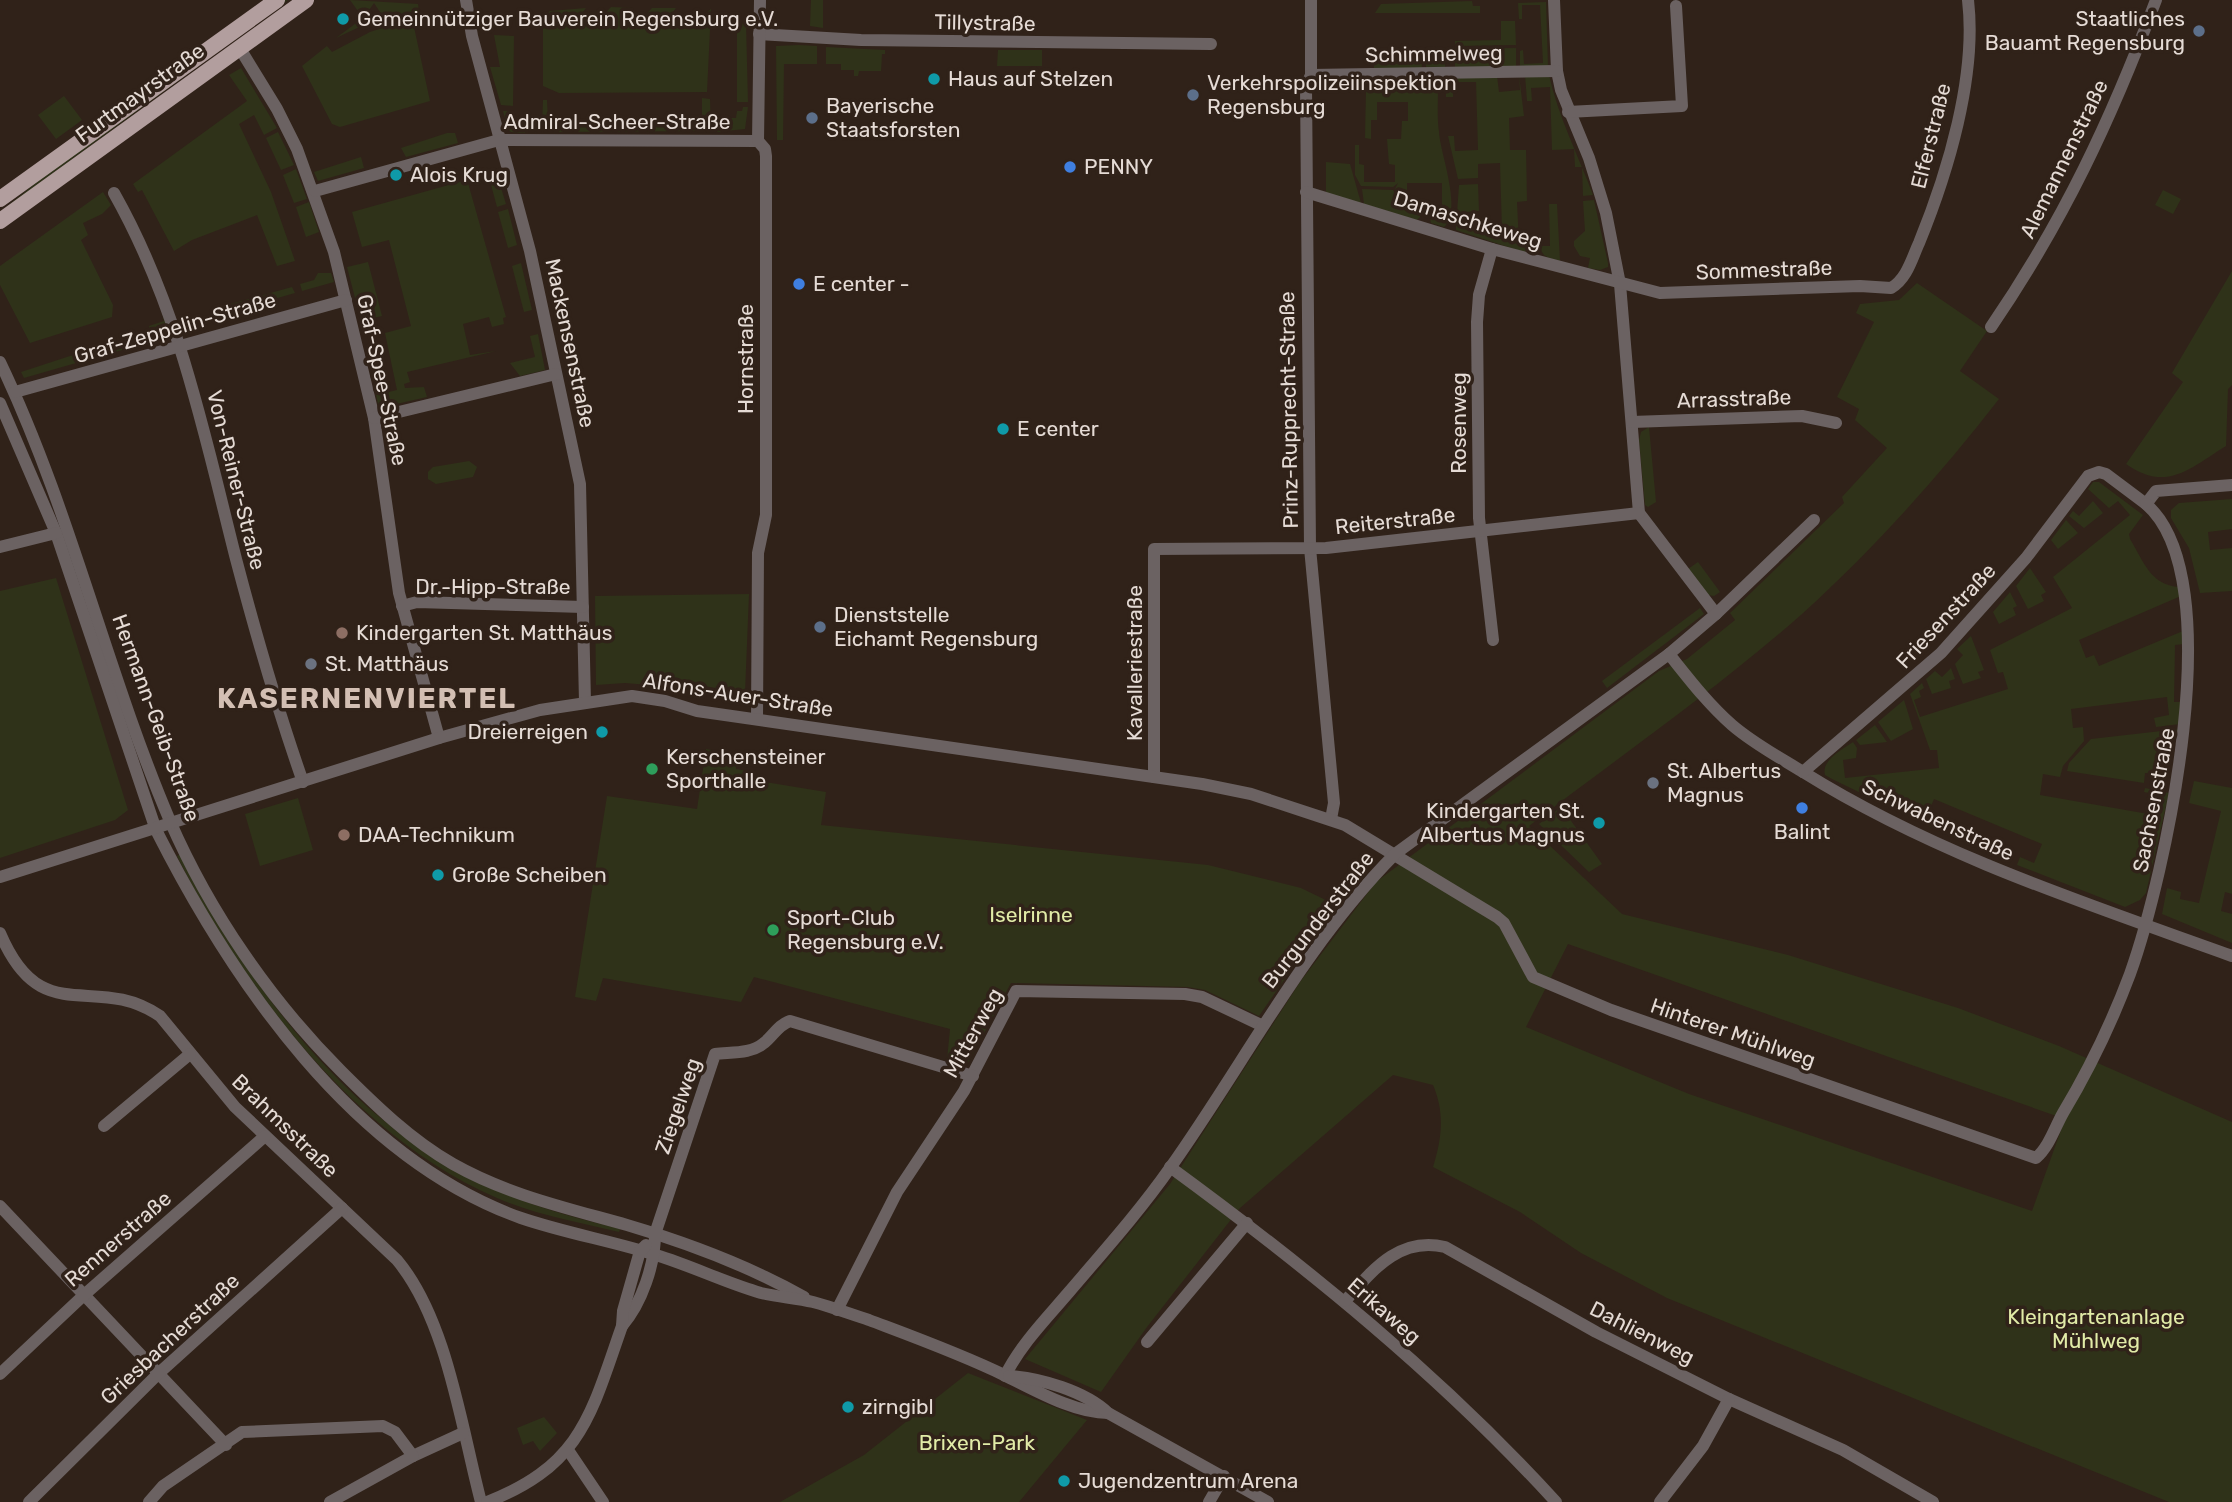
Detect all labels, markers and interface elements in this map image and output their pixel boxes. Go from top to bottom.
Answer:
place label: Gemeinnütziger Bauverein Regensburg e.V. [357,6,778,31]
place label: Staatliches Bauamt Regensburg [1985,6,2185,55]
street label: Tillystraße [934,9,1036,36]
marker: Gemeinnütziger Bauverein Regensburg e.V. [335,11,351,27]
marker: Staatliches Bauamt Regensburg [2191,23,2207,39]
street label: Furtmayrstraße [71,38,209,148]
street label: Schimmelweg [1365,40,1503,67]
place label: Haus auf Stelzen [948,66,1113,91]
place label: Verkehrspolizeiinspektion Regensburg [1207,70,1457,119]
marker: Haus auf Stelzen [926,71,942,87]
street label: Alemannenstraße [2014,75,2113,242]
street label: Elferstraße [1905,81,1956,191]
marker: Verkehrspolizeiinspektion Regensburg [1185,87,1201,103]
place label: Bayerische Staatsforsten [826,93,961,142]
street label: Admiral-Scheer-Straße [503,109,731,134]
marker: Bayerische Staatsforsten [804,110,820,126]
place label: PENNY [1084,154,1153,179]
marker: PENNY [1062,159,1078,175]
place label: Alois Krug [410,162,508,187]
marker: Alois Krug [388,167,404,183]
street label: Damaschkeweg [1391,185,1545,254]
street label: Sommestraße [1695,255,1833,284]
street label: Mackensenstraße [540,256,601,430]
place label: E center - [813,271,910,296]
marker: E center - [791,276,807,292]
street label: Graf-Zeppelin-Straße [71,287,279,368]
street label: Prinz-Rupprecht-Straße [1274,291,1303,529]
street label: Graf-Spee-Straße [352,292,413,468]
street label: Hornstraße [733,304,758,414]
street label: Rosenweg [1446,372,1471,474]
street label: Arrasstraße [1676,384,1792,413]
street label: Von-Reiner-Straße [202,388,271,572]
place label: E center [1017,416,1099,441]
marker: E center [995,421,1011,437]
street label: Reiterstraße [1334,502,1456,539]
street label: Friesenstraße [1891,558,2001,673]
street label: Dr.-Hipp-Straße [415,574,571,599]
street label: Kavalleriestraße [1122,585,1147,741]
place label: Dienststelle Eichamt Regensburg [834,602,1038,651]
street label: Hermann-Geib-Straße [107,611,206,825]
marker: Dienststelle Eichamt Regensburg [812,619,828,635]
place label: Kindergarten St. Matthäus [356,620,612,645]
marker: Kindergarten St. Matthäus [334,625,350,641]
place label: St. Matthäus [325,651,449,676]
marker: St. Matthäus [303,656,319,672]
street label: Alfons-Auer-Straße [641,667,835,722]
district label: KASERNENVIERTEL [217,682,517,715]
place label: Dreierreigen [468,719,588,744]
marker: Dreierreigen [594,724,610,740]
street label: Sachsenstraße [2127,726,2180,874]
place label: Kerschensteiner Sporthalle [666,744,826,793]
place label: St. Albertus Magnus [1667,758,1781,807]
marker: Kerschensteiner Sporthalle [644,761,660,777]
street label: Schwabenstraße [1858,773,2018,866]
marker: St. Albertus Magnus [1645,775,1661,791]
place label: Kindergarten St. Albertus Magnus [1420,798,1585,847]
marker: Balint [1794,800,1810,816]
marker: Kindergarten St. Albertus Magnus [1591,815,1607,831]
place label: Balint [1774,819,1830,844]
place label: DAA-Technikum [358,822,515,847]
marker: DAA-Technikum [336,827,352,843]
street label: Burgunderstraße [1256,846,1379,993]
place label: Große Scheiben [452,862,607,887]
marker: Große Scheiben [430,867,446,883]
park label: Iselrinne [989,902,1073,927]
place label: Sport-Club Regensburg e.V. [787,905,944,954]
marker: Sport-Club Regensburg e.V. [765,922,781,938]
street label: Mitterweg [938,983,1007,1082]
street label: Hinterer Mühlweg [1647,993,1819,1072]
street label: Ziegelweg [649,1055,706,1157]
street label: Brahmsstraße [227,1069,344,1183]
street label: Rennerstraße [59,1186,176,1292]
street label: Griesbacherstraße [95,1268,244,1409]
street label: Erikaweg [1343,1272,1426,1349]
street label: Dahlienweg [1586,1295,1699,1370]
park label: Kleingartenanlage Mühlweg [2007,1304,2185,1353]
place label: zirngibl [862,1394,934,1419]
marker: zirngibl [840,1399,856,1415]
park label: Brixen-Park [919,1430,1035,1455]
place label: Jugendzentrum Arena [1078,1468,1298,1493]
marker: Jugendzentrum Arena [1056,1473,1072,1489]

